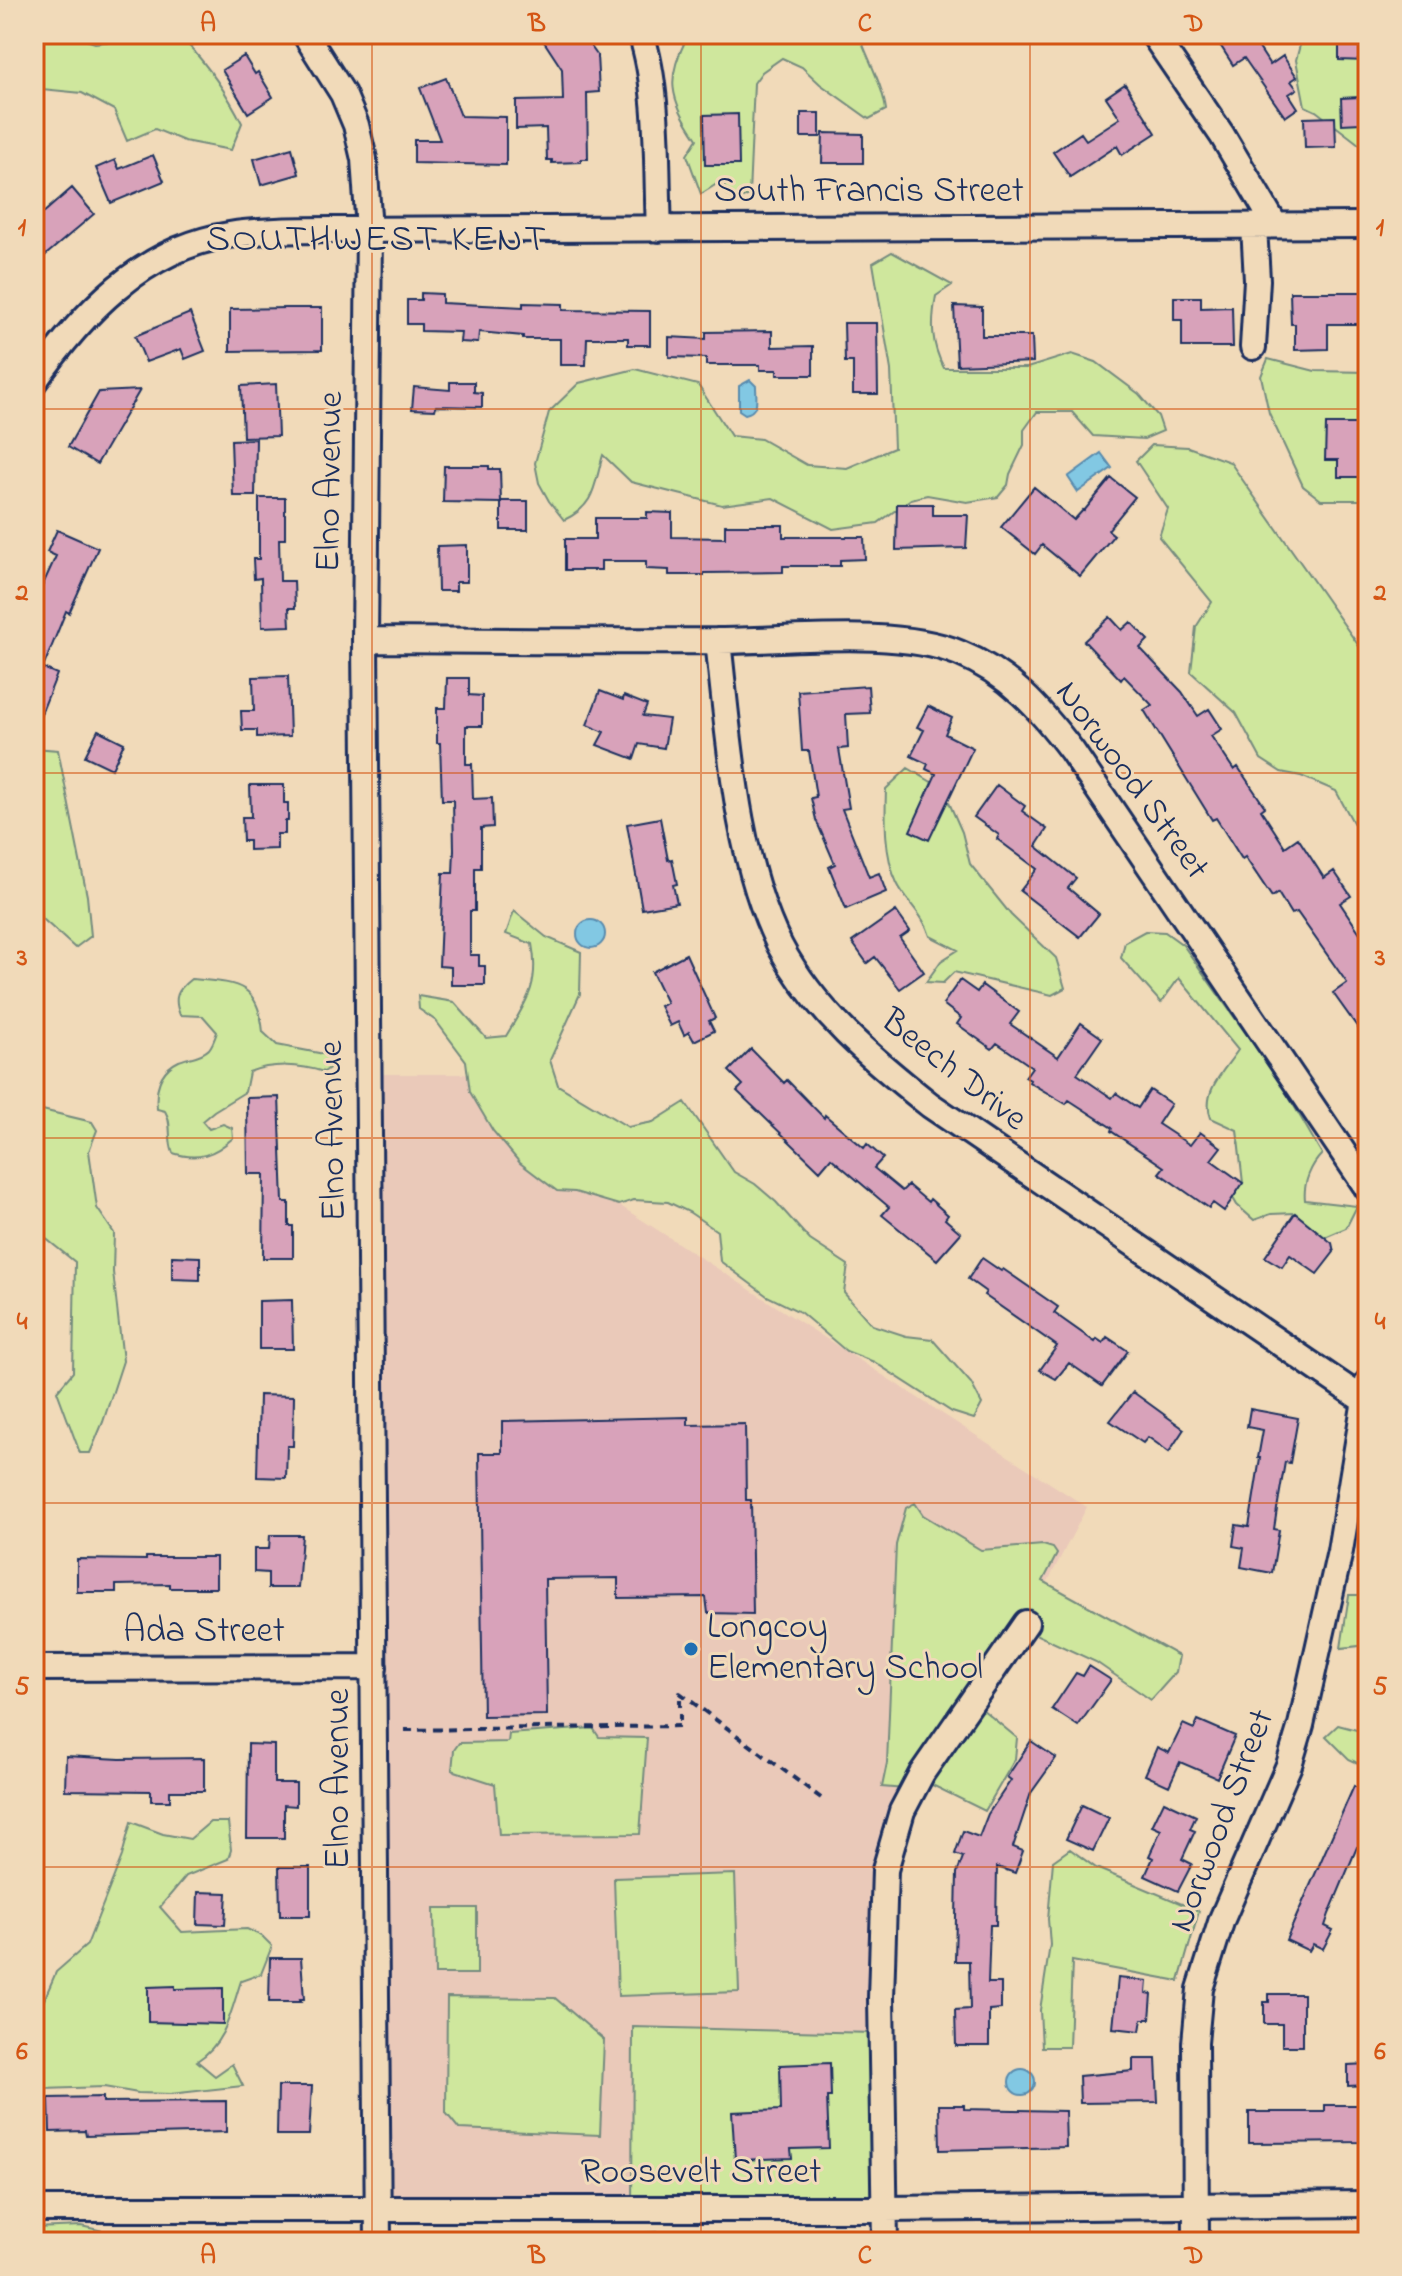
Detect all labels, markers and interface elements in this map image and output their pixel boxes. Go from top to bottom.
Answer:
text: A [200,6,216,44]
text: B [527,6,546,44]
text: C [858,6,872,44]
text: D [1183,6,1204,44]
street label: South Francis Street [714,166,1024,219]
text: 1 [18,210,27,248]
text: 1 [1376,210,1385,248]
district label: SOUTHWEST KENT [206,213,548,269]
street label: Elno Avenue [303,390,359,573]
text: 2 [15,575,29,613]
text: 2 [1373,575,1387,613]
street label: Norwood Street [1041,670,1221,892]
text: 3 [16,940,28,978]
text: 3 [1374,940,1386,978]
street label: Beech Drive [867,996,1038,1146]
street label: Elno Avenue [306,1039,362,1222]
text: 4 [17,1304,28,1342]
text: 4 [1375,1304,1386,1342]
place label: Longcoy Elementary School [707,1602,983,1696]
street label: Ada Street [123,1606,285,1659]
marker: Longcoy Elementary School [682,1640,700,1658]
text: 5 [15,1669,30,1707]
text: 5 [1373,1669,1388,1707]
street label: Elno Avenue [313,1688,366,1869]
street label: Norwood Street [1156,1702,1290,1940]
text: 6 [16,2034,28,2072]
text: 6 [1374,2034,1386,2072]
street label: Roosevelt Street [581,2147,821,2200]
text: A [200,2238,216,2276]
text: B [527,2238,546,2276]
text: C [858,2238,872,2276]
text: D [1183,2238,1204,2276]

